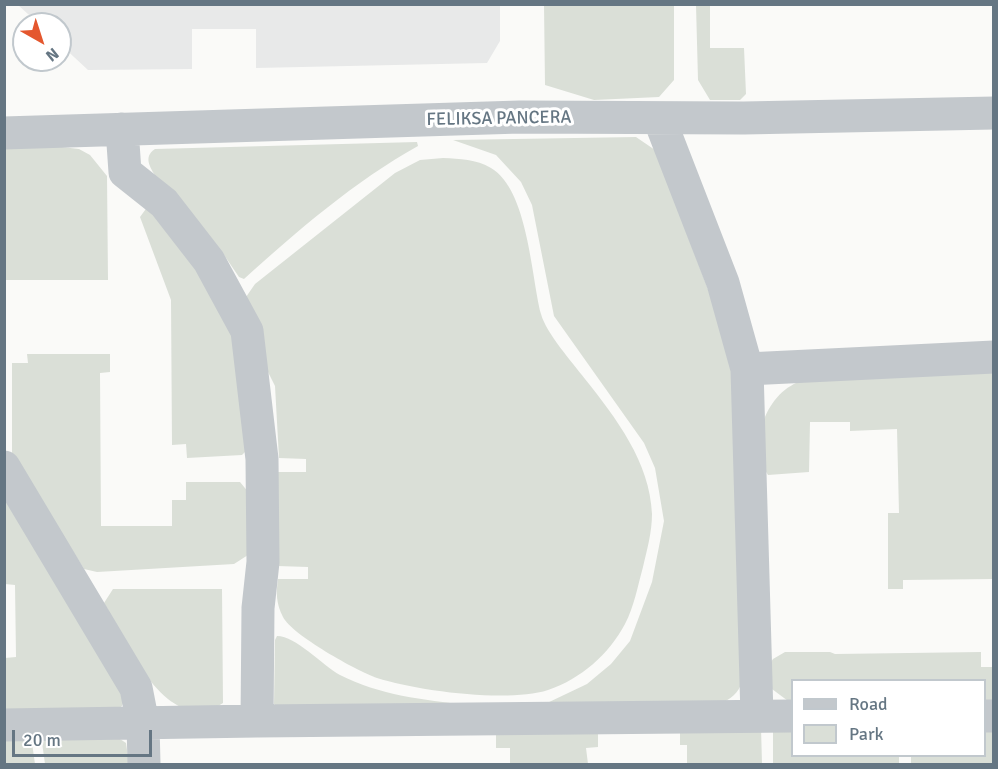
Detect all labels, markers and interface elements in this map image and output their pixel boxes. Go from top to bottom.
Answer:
north arrow [12,12,72,72]
text: N [41,43,63,66]
street label: FELIKSA PANCERA [426,107,572,131]
legend [791,679,986,757]
text: Road [849,693,888,715]
scale bar [15,718,154,756]
text: Park [849,723,884,745]
text: 20 m [23,729,61,751]

